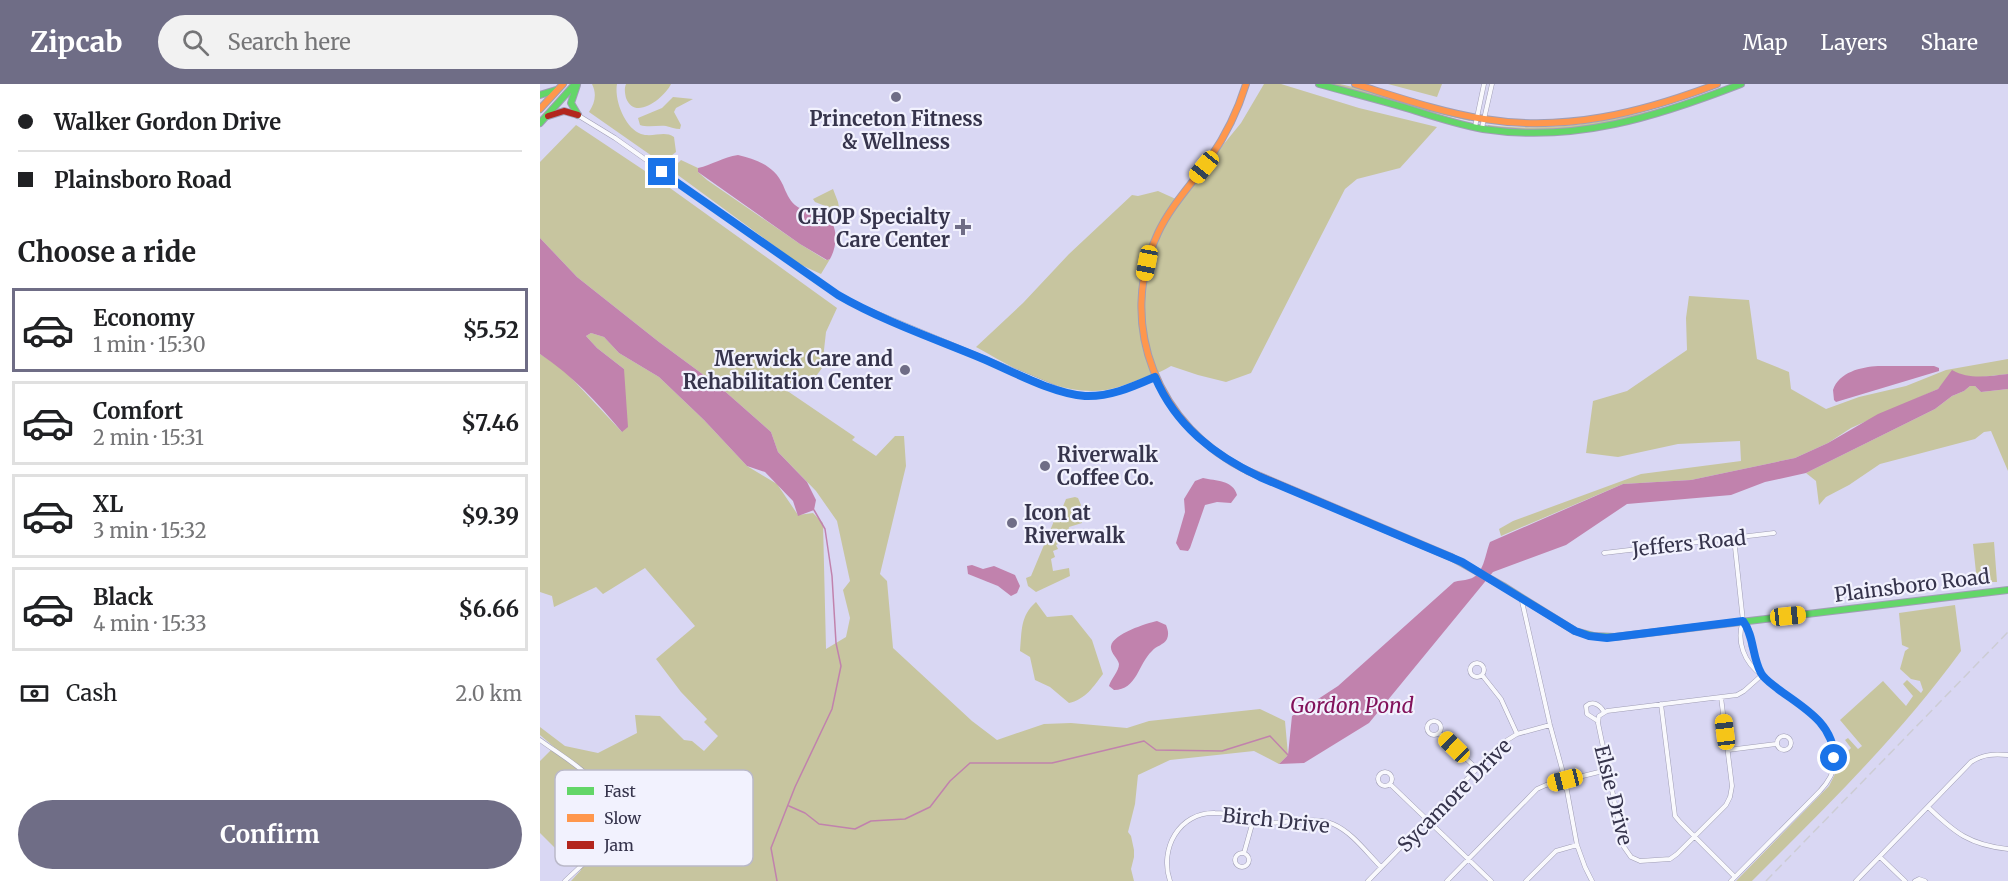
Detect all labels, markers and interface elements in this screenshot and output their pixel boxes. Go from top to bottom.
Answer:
search box [158,15,578,69]
text: Zipcab [30,24,122,60]
icon: search [179,26,212,59]
text: Search here [227,28,351,56]
text: Map [1743,29,1788,56]
text: Layers [1821,29,1888,56]
text: Share [1921,29,1978,56]
marker: Princeton Fitness & Wellness [889,90,903,104]
place label: Princeton Fitness & Wellness [809,106,983,154]
text: Walker Gordon Drive [54,108,281,136]
car [1186,147,1222,187]
route end [648,158,675,185]
text: Plainsboro Road [54,166,232,194]
place label: CHOP Specialty Care Center [798,204,950,252]
marker: CHOP Specialty Care Center [954,218,972,236]
text: Choose a ride [18,235,196,269]
car [1135,244,1159,282]
icon: car [21,303,75,357]
text: Economy [93,304,194,332]
text: $5.52 [463,316,519,344]
text: 1 min · 15:30 [93,332,206,357]
place label: Merwick Care and Rehabilitation Center [683,346,893,394]
marker: Merwick Care and Rehabilitation Center [898,363,912,377]
icon: car [21,396,75,450]
text: Comfort [93,397,183,425]
text: $7.46 [461,409,519,437]
text: 2 min · 15:31 [93,425,204,450]
place label: Riverwalk Coffee Co. [1057,442,1158,490]
marker: Riverwalk Coffee Co. [1038,459,1052,473]
icon: car [21,489,75,543]
text: XL [93,490,123,518]
place label: Icon at Riverwalk [1024,500,1125,548]
text: $9.39 [461,502,519,530]
marker: Icon at Riverwalk [1005,516,1019,530]
text: 3 min · 15:32 [93,518,207,543]
street label: Jeffers Road [1630,525,1747,562]
street label: Plainsboro Road [1833,563,1991,607]
icon: car [21,582,75,636]
text: Black [93,583,153,611]
text: $6.66 [459,595,519,623]
car [1769,605,1807,627]
text: 4 min · 15:33 [93,611,207,636]
icon: cash [18,677,51,710]
text: Cash [66,679,117,707]
text: 2.0 km [455,681,522,706]
water label: Gordon Pond [1290,692,1414,719]
car [1714,713,1736,751]
car [1435,728,1473,766]
street label: Sycamore Drive [1392,733,1516,857]
street label: Elsie Drive [1590,742,1638,848]
route start [1820,744,1847,771]
car [1545,767,1585,793]
legend [555,770,753,866]
text: Fast [604,781,637,801]
button: Confirm [18,800,522,869]
street label: Birch Drive [1221,802,1331,838]
text: Slow [604,808,642,828]
text: Jam [603,835,634,855]

